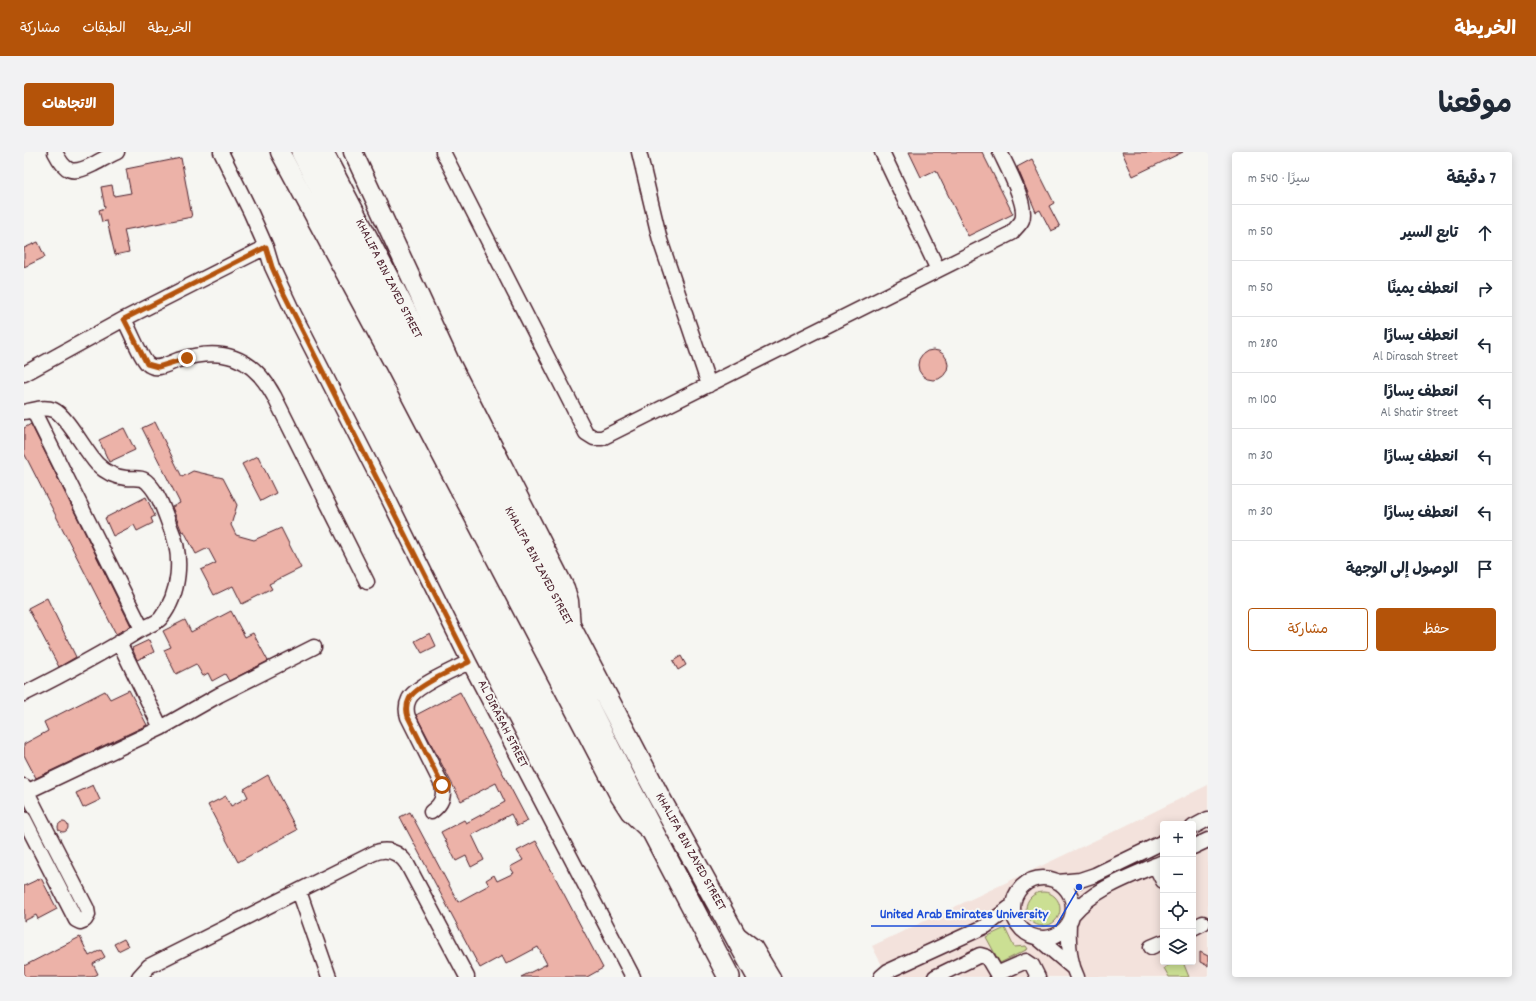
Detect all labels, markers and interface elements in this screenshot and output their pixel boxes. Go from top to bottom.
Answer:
text: الخريطة [1454,17,1516,44]
text: مشاركة [20,19,60,39]
text: الطبقات [82,19,126,39]
text: الخريطة [148,19,191,39]
button: الاتجاهات [24,83,114,126]
text: موقعنا [1438,87,1512,127]
text: 7 دقيقة [1446,168,1496,192]
text: سيرًا · 540 m [1248,170,1310,189]
street label: KHALIFA BIN ZAYED STREET [350,216,426,342]
icon: ahead [1474,222,1496,244]
text: 50 m [1248,223,1273,242]
text: تابع السير [1401,223,1458,245]
icon: right [1474,278,1496,300]
text: 50 m [1248,279,1273,298]
text: انعطف يمينًا [1388,279,1458,301]
text: انعطف يسارًا [1384,326,1458,348]
icon: left [1474,334,1496,356]
text: 280 m [1248,335,1278,354]
text: Al Dirasah Street [1373,348,1458,367]
route end [178,349,196,367]
text: انعطف يسارًا [1384,382,1458,404]
icon: left [1474,390,1496,412]
text: 100 m [1248,391,1277,410]
text: Al Shatir Street [1380,404,1458,423]
icon: left [1474,446,1496,468]
text: 30 m [1248,447,1273,466]
text: انعطف يسارًا [1384,447,1458,469]
icon: left [1474,502,1496,524]
street label: KHALIFA BIN ZAYED STREET [499,503,577,629]
text: 30 m [1248,503,1273,522]
text: انعطف يسارًا [1384,503,1458,525]
icon: arrive [1474,558,1496,580]
text: الوصول إلى الوجهة [1346,559,1458,581]
button: مشاركة [1248,608,1368,651]
button: حفظ [1376,608,1496,651]
street label: AL DIRASAH STREET [472,677,532,771]
route start [433,776,451,794]
street label: KHALIFA BIN ZAYED STREET [650,790,730,914]
map controls [1160,821,1196,965]
button: + [1160,821,1196,857]
button: − [1160,857,1196,893]
button: locate [1160,893,1196,929]
callout: United Arab Emirates University [871,900,1056,926]
text: United Arab Emirates University [880,905,1050,925]
button: layers [1160,929,1196,965]

